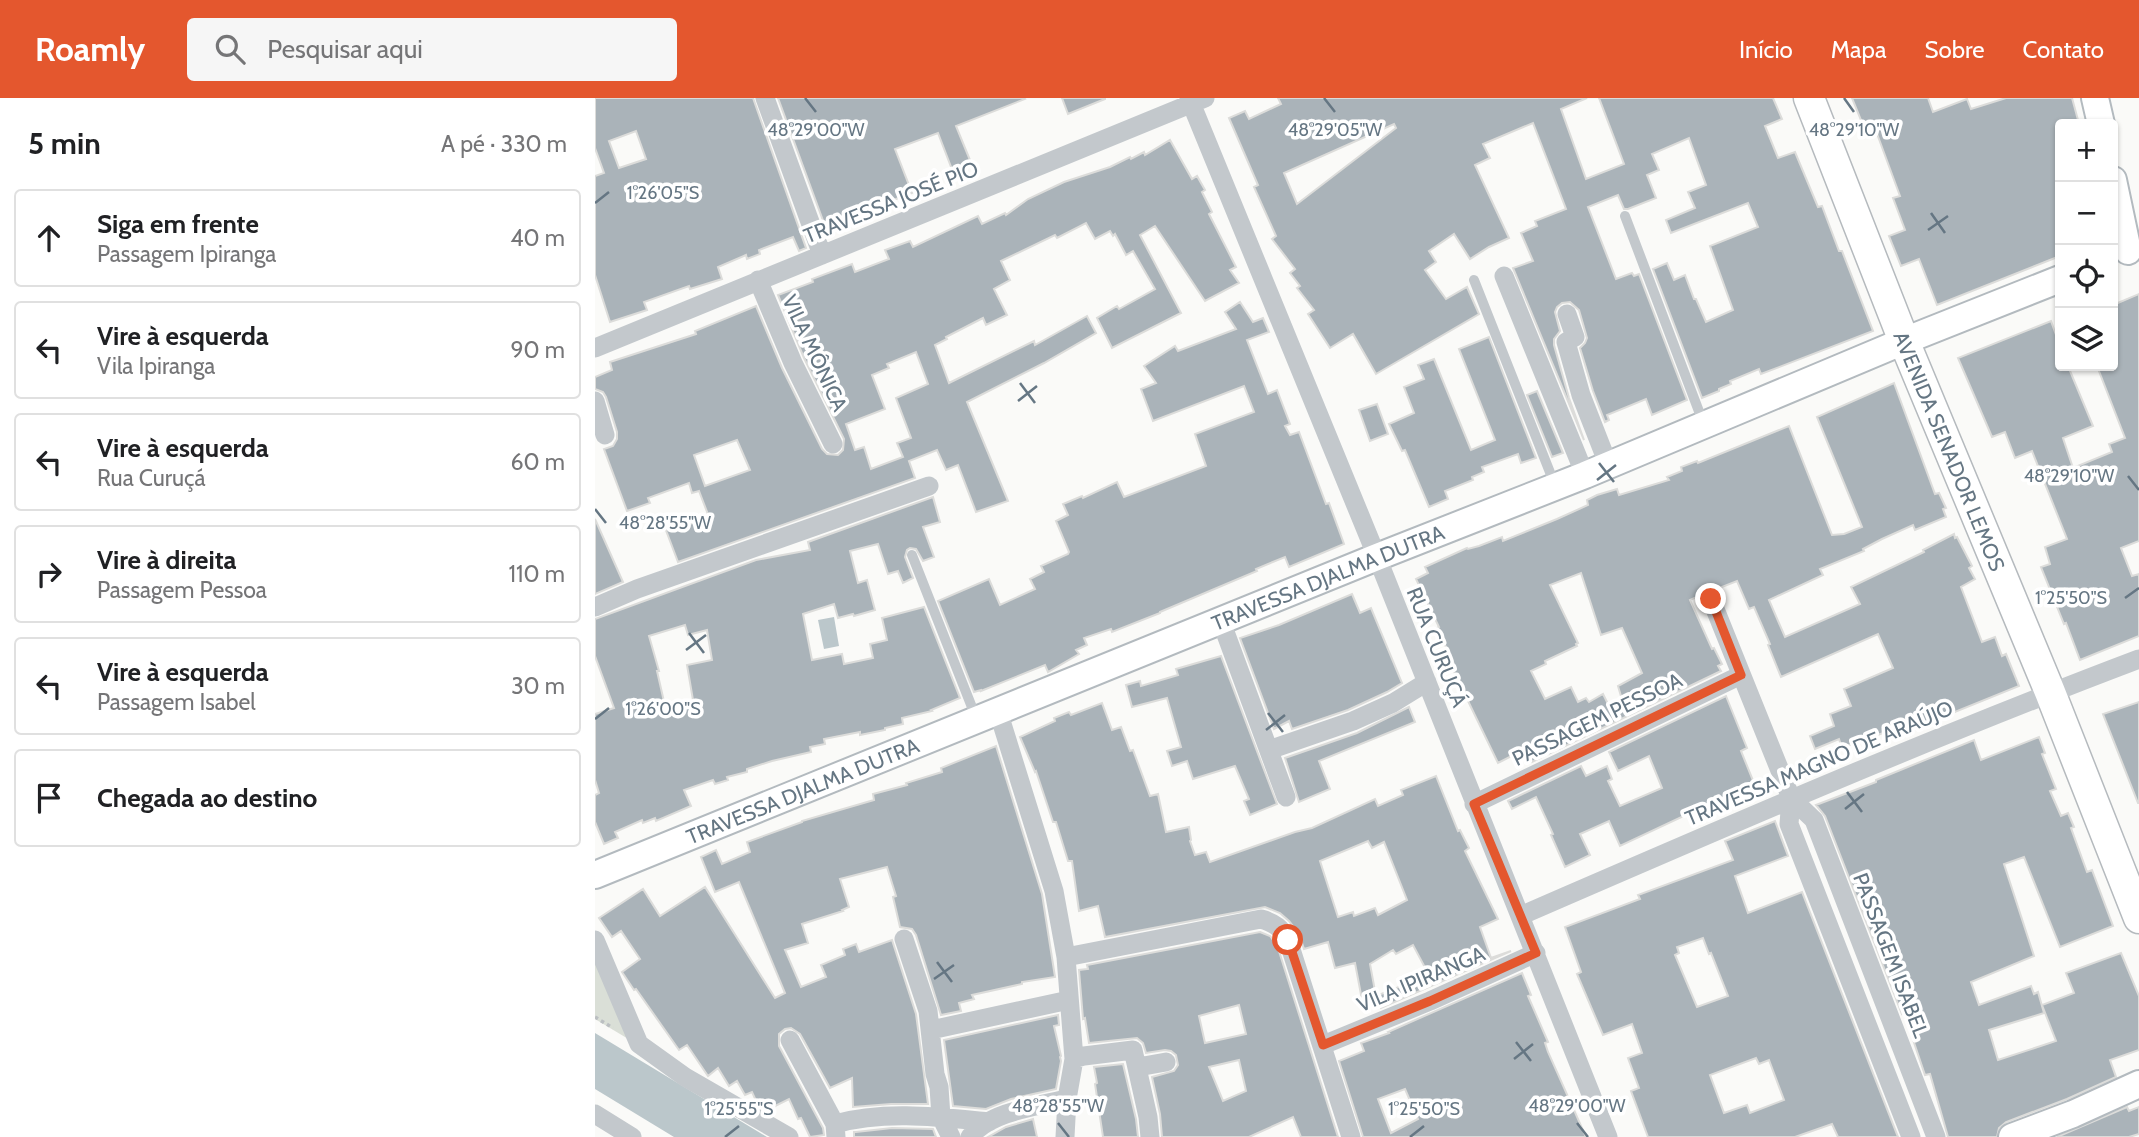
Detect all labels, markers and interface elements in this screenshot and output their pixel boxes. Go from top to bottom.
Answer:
search box [187,18,677,81]
text: Roamly [35,29,145,69]
icon: search [211,30,249,68]
text: Pesquisar aqui [267,33,423,65]
text: Início [1739,35,1793,64]
text: Mapa [1831,35,1886,64]
text: Sobre [1924,35,1985,64]
text: Contato [2023,35,2104,64]
text: 48°29'00"W [767,119,865,141]
text: 48°29'05"W [1288,119,1382,141]
text: 48°29'10"W [1809,119,1899,141]
map controls [2055,119,2118,371]
button: + [2055,119,2118,182]
text: 5 min [28,125,101,162]
text: A pé · 330 m [441,130,567,158]
street label: TRAVESSA JOSÉ PIO [800,156,982,248]
text: 1°26'05"S [627,182,699,204]
button: − [2055,182,2118,245]
text: Siga em frente [97,208,259,240]
icon: ahead [30,219,68,257]
text: 40 m [510,224,565,252]
text: Passagem Ipiranga [97,240,276,268]
button: locate [2055,245,2118,308]
street label: VILA MÔNICA [777,291,853,415]
button: layers [2055,308,2118,371]
text: Vire à esquerda [97,320,269,352]
street label: AVENIDA SENADOR LEMOS [1889,328,2011,575]
icon: left [30,331,68,369]
text: 90 m [511,336,565,364]
text: Vila Ipiranga [97,352,215,380]
text: Vire à esquerda [97,432,269,464]
icon: left [30,443,68,481]
text: 60 m [511,448,565,476]
text: Rua Curuçá [97,464,206,492]
text: 48°29'10"W [2024,465,2114,487]
text: 48°28'55"W [619,512,711,534]
street label: TRAVESSA DJALMA DUTRA [1208,519,1448,635]
text: Vire à direita [97,544,237,576]
icon: right [30,555,68,593]
text: 110 m [509,560,565,588]
text: Passagem Pessoa [97,576,267,604]
street label: RUA CURUÇÁ [1402,583,1472,711]
route end [1695,583,1726,614]
text: 1°25'50"S [2035,587,2107,609]
text: Vire à esquerda [97,656,269,688]
icon: left [30,667,68,705]
street label: PASSAGEM PESSOA [1508,667,1686,771]
text: 30 m [511,672,565,700]
text: Passagem Isabel [97,688,256,716]
street label: TRAVESSA MAGNO DE ARAÚJO [1681,695,1957,831]
text: 1°26'00"S [625,698,701,720]
street label: TRAVESSA DJALMA DUTRA [683,732,922,849]
icon: arrive [30,779,68,817]
text: Chegada ao destino [97,782,317,814]
street label: PASSAGEM ISABEL [1848,869,1934,1041]
route start [1272,924,1303,955]
street label: VILA IPIRANGA [1353,941,1489,1017]
text: 48°28'55"W [1012,1095,1104,1117]
text: 48°29'00"W [1528,1095,1626,1117]
text: 1°25'55"S [704,1098,774,1120]
text: 1°25'50"S [1388,1098,1460,1120]

